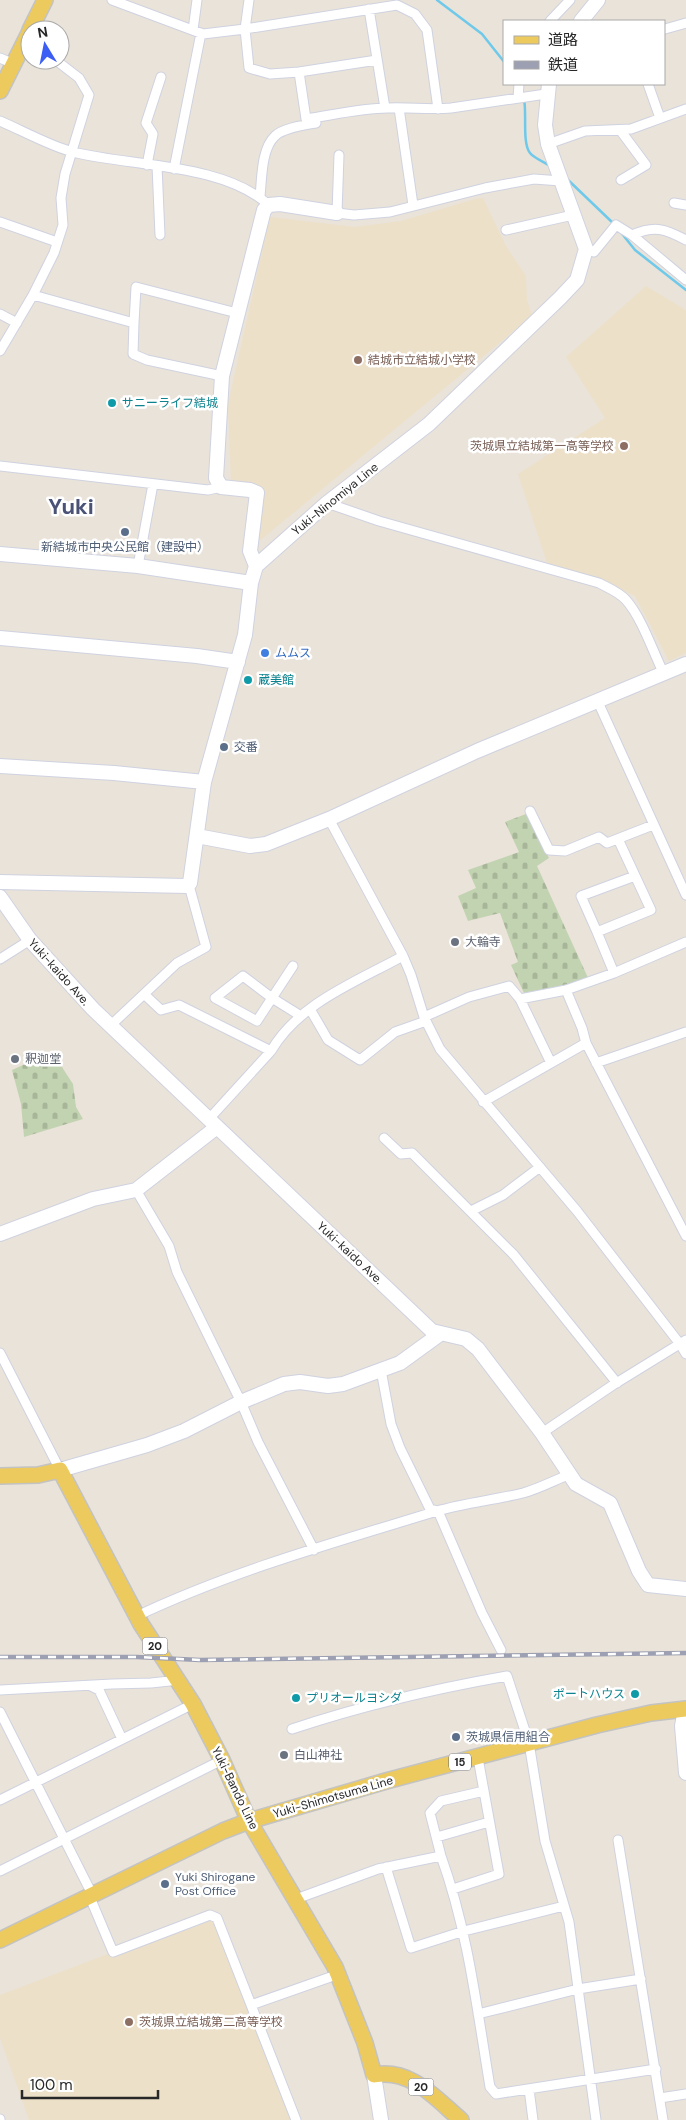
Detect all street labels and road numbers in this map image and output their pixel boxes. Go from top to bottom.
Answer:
street label: Yuki-Ninomiya Line [289,459,382,539]
street label: Yuki-kaido Ave. [25,935,93,1009]
street label: Yuki-kaido Ave. [314,1218,386,1288]
road number: 20 [142,1638,168,1654]
street label: Yuki-Bando Line [208,1744,262,1832]
road number: 15 [449,1754,471,1770]
street label: Yuki-Shimotsuma Line [271,1772,395,1822]
road number: 20 [408,2078,434,2096]

